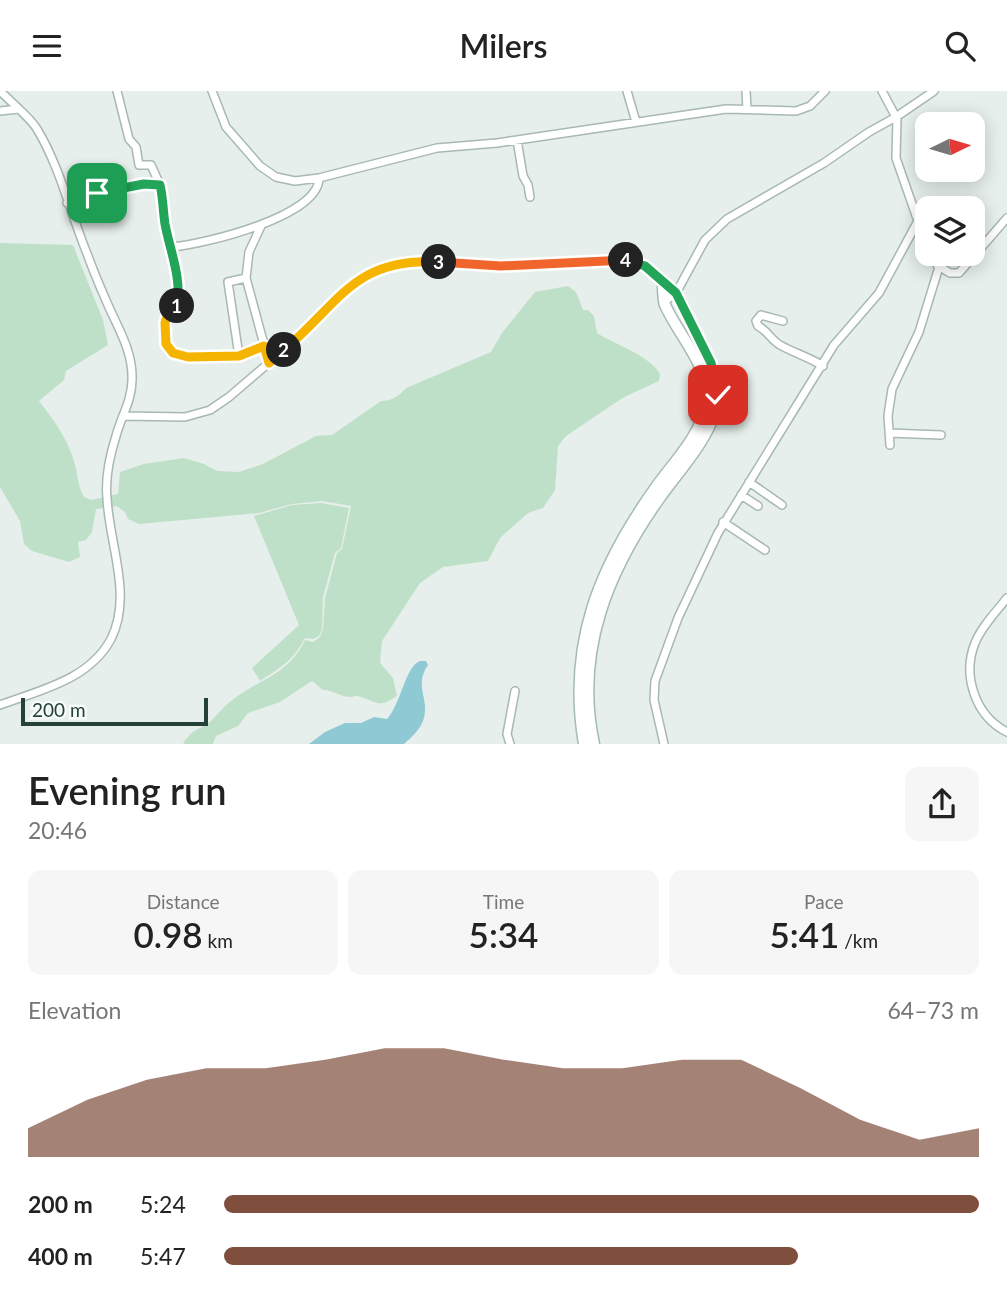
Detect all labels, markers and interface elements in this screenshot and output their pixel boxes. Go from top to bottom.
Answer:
text: Milers [459,26,548,65]
icon: menu [28,27,66,65]
icon: search [941,27,979,65]
north arrow [915,112,985,182]
map controls [915,112,985,266]
pin [67,163,127,223]
icon: arrive [78,174,116,212]
button: layers [915,196,985,266]
pin: 4 [608,243,644,277]
pin: 3 [422,245,457,279]
text: 4 [620,248,631,271]
text: 3 [433,250,444,273]
pin: 1 [160,289,194,323]
text: 1 [171,294,182,317]
pin: 2 [266,333,302,367]
text: 2 [278,338,289,361]
pin [688,365,748,425]
icon: check [699,376,737,414]
scale bar [21,695,208,727]
text: 200 m [32,698,86,721]
text: Evening run [28,767,227,813]
button: share [905,767,979,841]
text: 20:46 [28,816,87,844]
text: Distance [147,890,220,913]
text: Time [483,890,524,913]
text: Pace [804,890,844,913]
text: 0.98 [133,913,203,955]
text: 5:34 [469,913,538,955]
text: 5:41 [770,913,839,955]
text: km [203,929,233,952]
text: /km [839,929,878,952]
text: Elevation [28,996,121,1024]
text: 64–73 m [887,996,979,1024]
text: 200 m [28,1190,93,1218]
text: 5:24 [140,1190,186,1218]
text: 400 m [28,1242,93,1270]
text: 5:47 [140,1242,186,1270]

